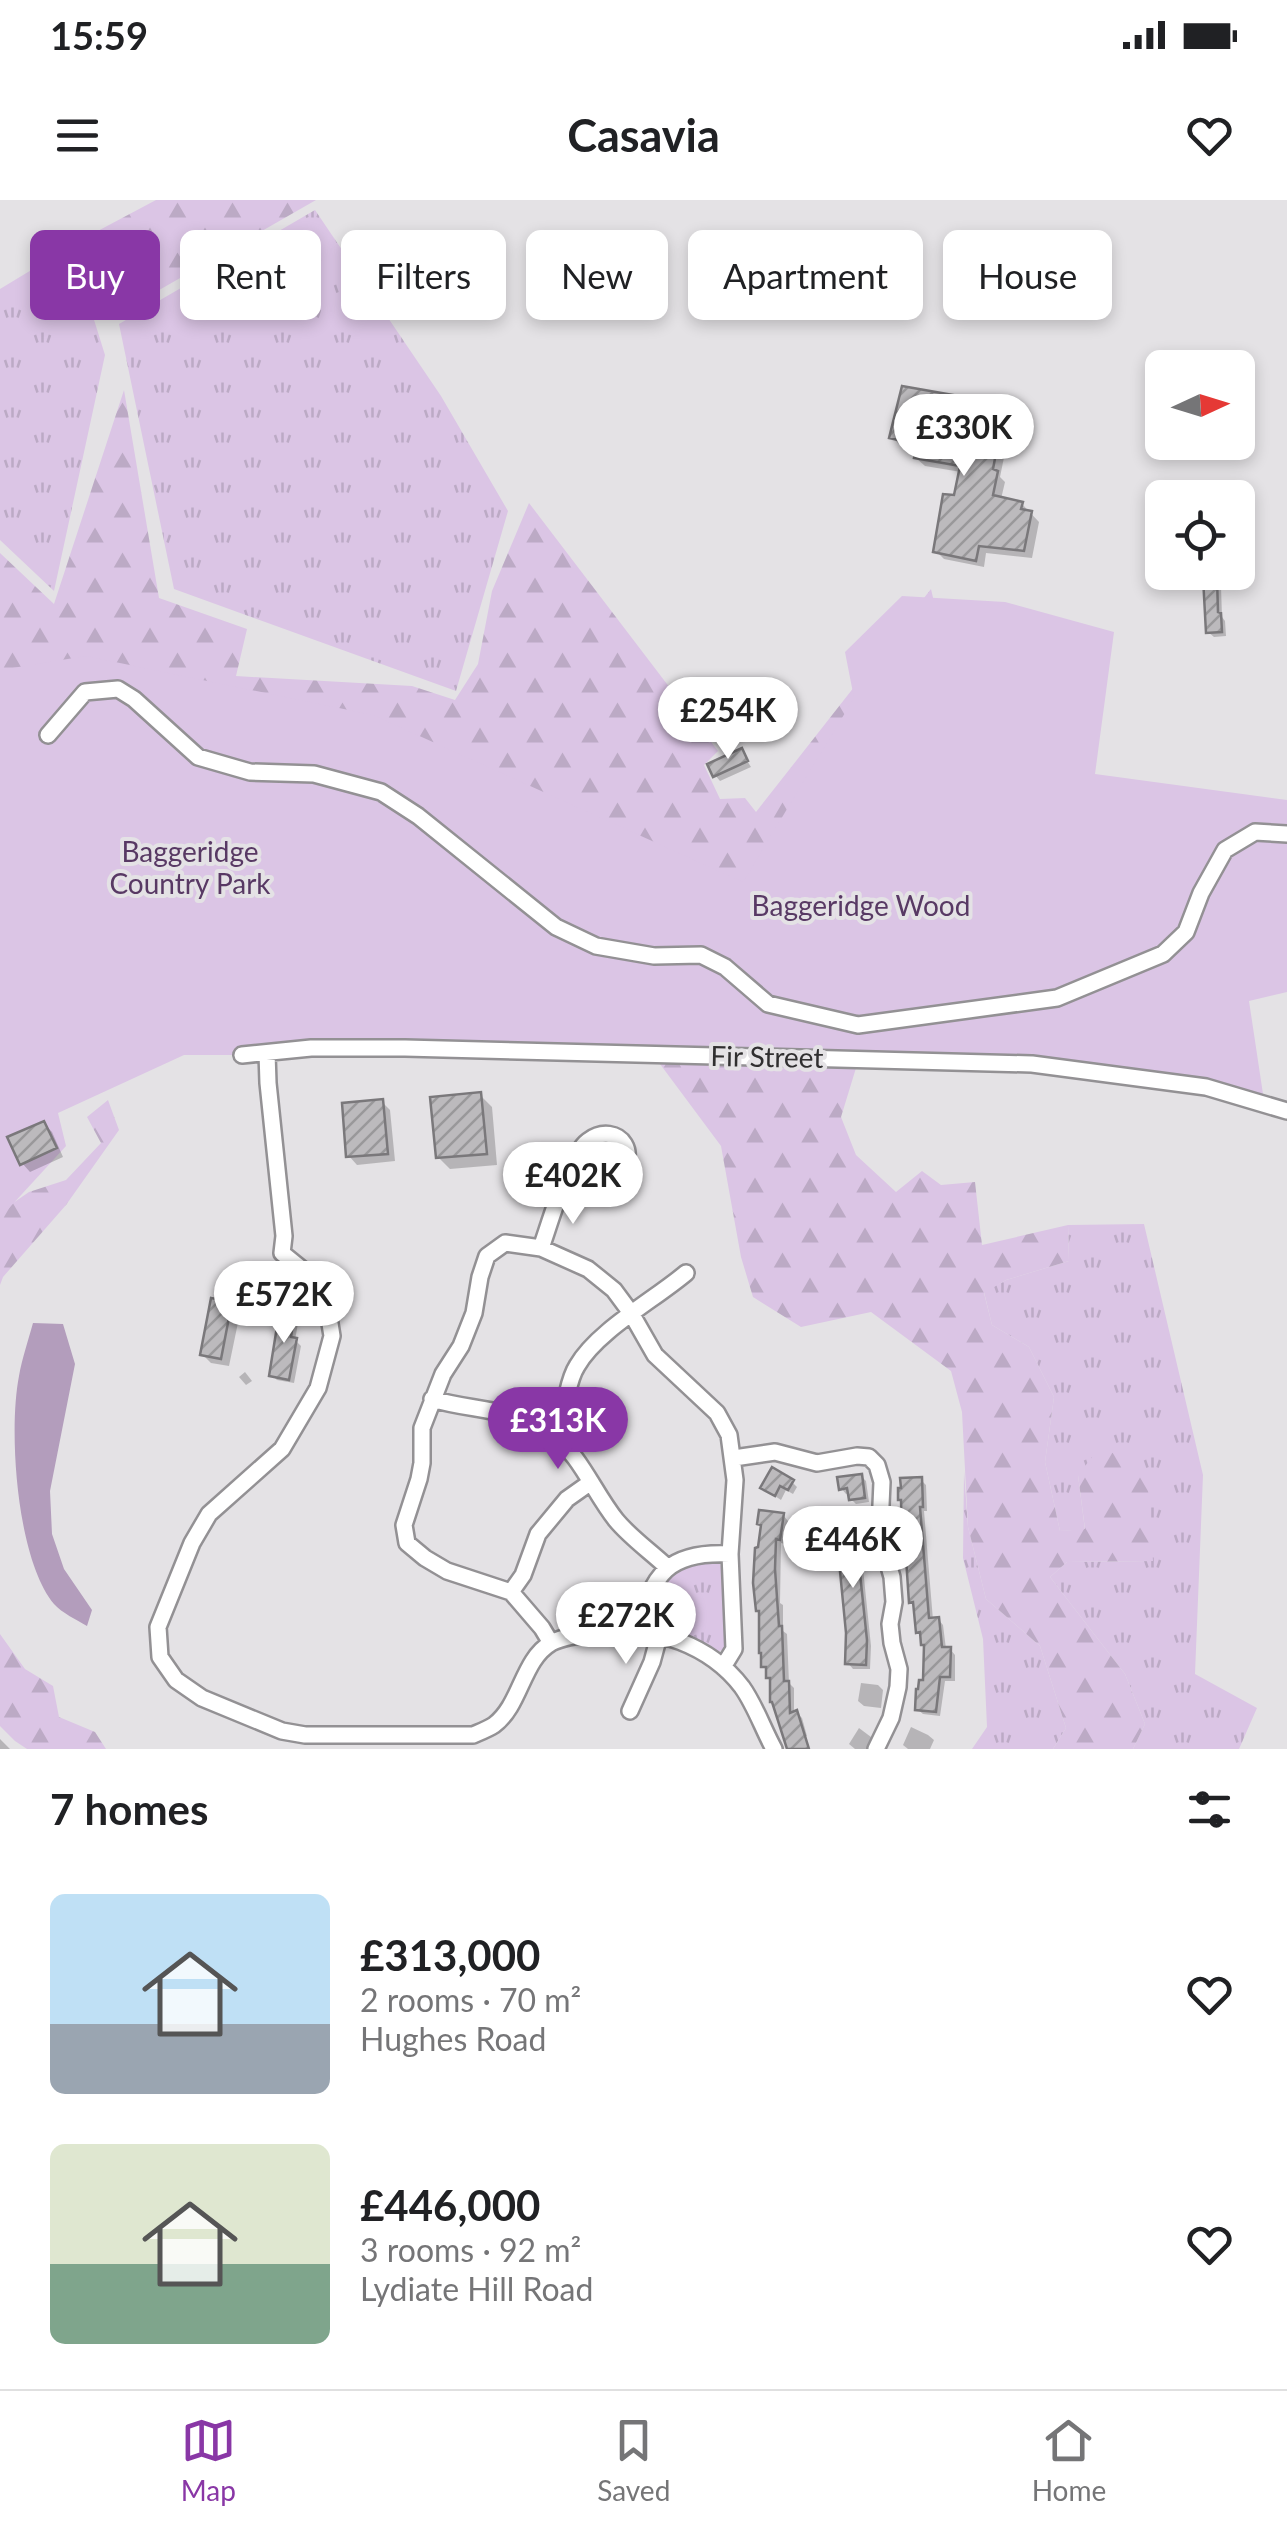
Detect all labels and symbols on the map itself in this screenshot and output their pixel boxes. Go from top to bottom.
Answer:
north arrow [1145,350,1255,460]
pin: £330K [894,394,1034,479]
pin: £254K [658,677,798,762]
park label: Baggeridge Country Park [109,834,271,900]
park label: Baggeridge Wood [752,888,970,922]
street label: Fir Street [710,1038,824,1074]
pin: £402K [503,1142,643,1227]
pin: £572K [214,1261,354,1346]
pin: £313K [488,1387,628,1472]
pin: £446K [783,1506,923,1591]
pin: £272K [556,1582,696,1667]

